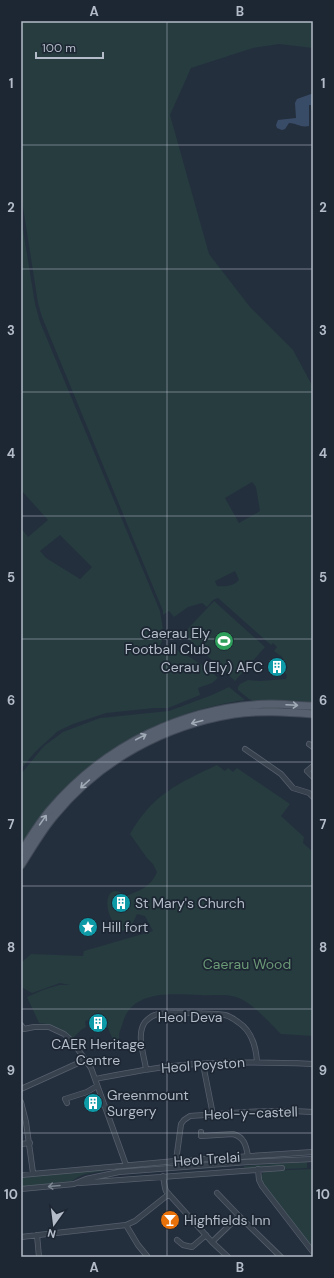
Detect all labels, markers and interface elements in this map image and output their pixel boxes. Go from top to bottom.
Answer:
text: A [89,3,99,20]
text: B [236,3,244,20]
scale bar [36,34,103,60]
text: 100 m [42,40,76,56]
text: 1 [9,75,13,92]
text: 1 [321,75,325,92]
text: 2 [7,199,15,216]
text: 2 [319,199,327,216]
text: 3 [7,322,15,339]
text: 3 [319,322,327,339]
text: 4 [7,445,15,462]
text: 4 [319,445,327,462]
text: 5 [7,569,15,586]
text: 5 [319,569,327,586]
place label: Caerau Ely Football Club [125,624,210,658]
sports icon: Caerau Ely Football Club [213,630,235,652]
building icon: Cerau (Ely) AFC [266,656,288,678]
place label: Cerau (Ely) AFC [161,658,263,676]
text: 6 [7,692,15,709]
text: 6 [319,692,327,709]
one-way arrow [285,702,298,709]
one-way arrow [191,719,204,726]
one-way arrow [135,733,147,740]
one-way arrow [80,780,90,789]
one-way arrow [39,815,47,826]
text: 7 [8,816,15,833]
text: 7 [320,816,327,833]
building icon: St Mary's Church [110,892,132,914]
place label: St Mary's Church [135,894,245,912]
place icon: Hill fort [77,916,99,938]
place label: Hill fort [102,918,148,936]
text: 8 [7,939,15,956]
text: 8 [319,939,327,956]
park label: Caerau Wood [203,955,291,973]
street label: Heol Deva [158,1008,222,1026]
building icon: CAER Heritage Centre [87,1012,109,1034]
place label: CAER Heritage Centre [51,1035,145,1069]
street label: Heol Poyston [161,1053,245,1077]
text: 9 [7,1062,15,1079]
text: 9 [319,1062,327,1079]
place label: Greenmount Surgery [107,1086,189,1120]
building icon: Greenmount Surgery [82,1092,104,1114]
street label: Heol-y-castell [204,1102,298,1124]
street label: Heol Trelai [173,1148,241,1170]
one-way arrow [48,1182,61,1189]
text: 10 [4,1186,18,1203]
text: 10 [316,1186,330,1203]
north arrow [34,1204,74,1244]
bar icon: Highfields Inn [159,1209,181,1231]
place label: Highfields Inn [184,1211,271,1229]
text: N [46,1226,57,1241]
text: A [89,1259,99,1276]
text: B [236,1259,244,1276]

